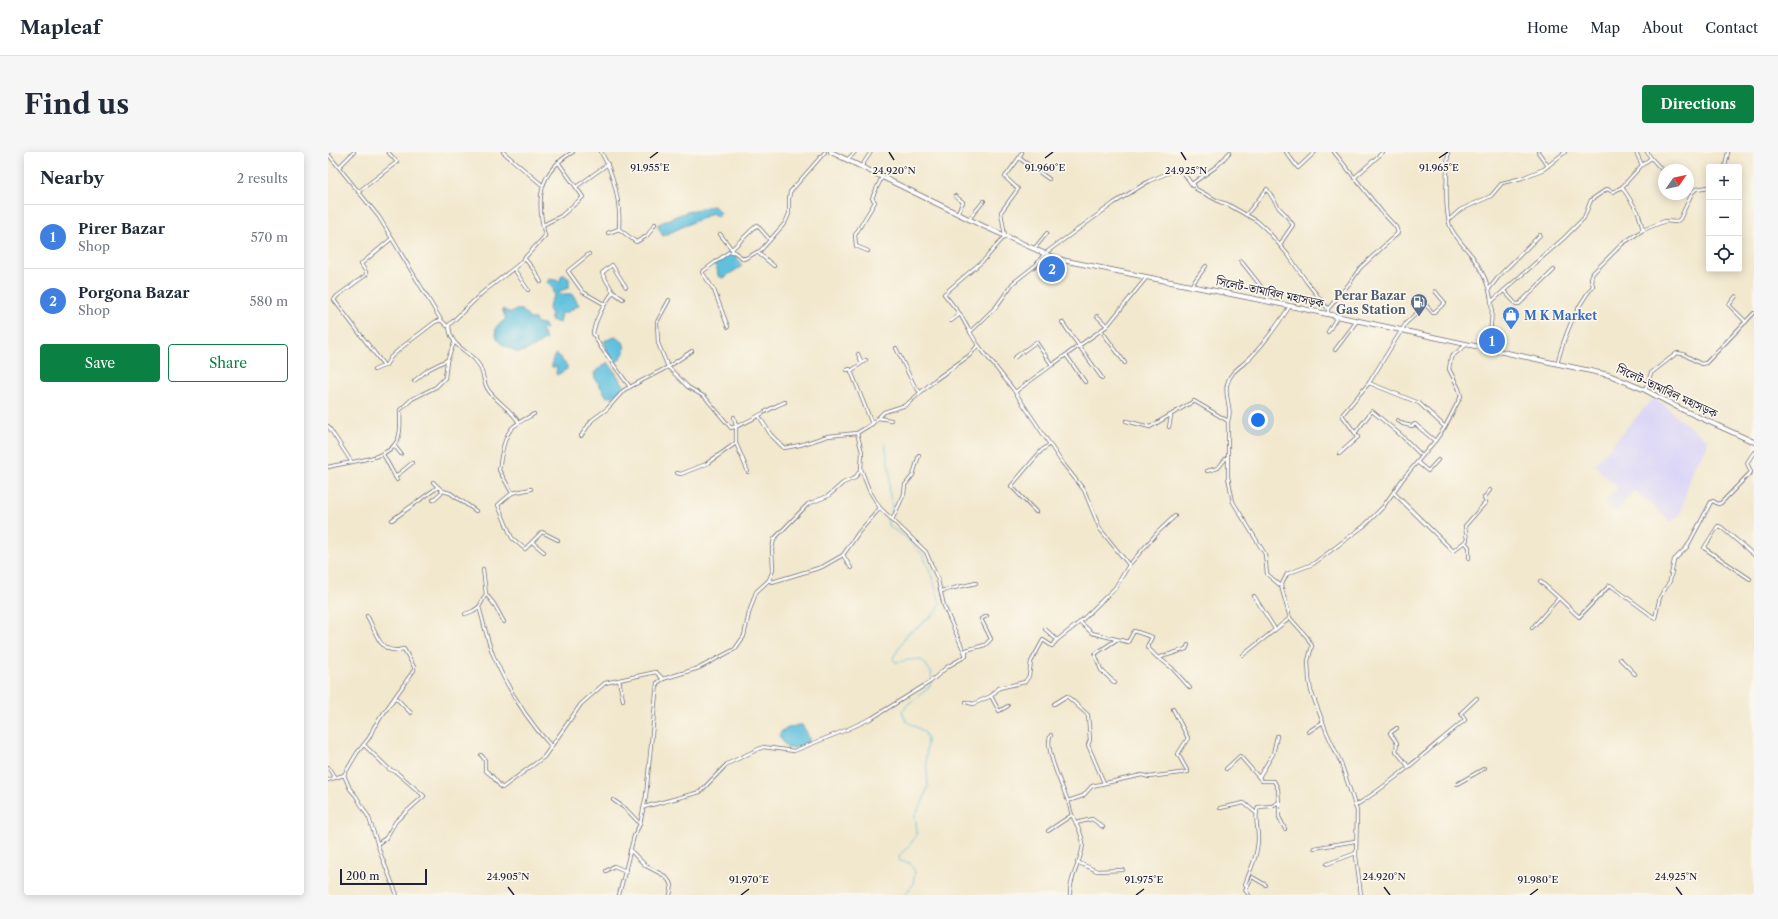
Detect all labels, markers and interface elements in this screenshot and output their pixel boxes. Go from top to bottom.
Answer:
text: Mapleaf [20,16,101,39]
text: Home [1527,19,1568,37]
text: Map [1590,19,1620,37]
text: About [1642,19,1683,37]
text: Contact [1705,19,1758,37]
button: Directions [1642,85,1754,123]
text: Find us [24,87,129,121]
text: 91.955°E [630,161,670,174]
text: 91.960°E [1025,161,1065,174]
text: 91.965°E [1419,161,1459,174]
text: 24.920°N [872,164,916,177]
text: 24.925°N [1165,164,1207,177]
north arrow [1658,164,1694,200]
map controls [1706,164,1742,272]
button: + [1706,164,1742,200]
text: Nearby [40,168,104,188]
text: 2 results [237,170,288,186]
button: − [1706,200,1742,236]
text: Pirer Bazar [78,219,165,238]
text: 1 [50,229,56,245]
text: 570 m [251,229,288,245]
button: locate [1706,236,1742,272]
text: Shop [78,238,110,254]
pin: 2 [1039,254,1065,284]
street label: সিলেট-তামাবিল মহাসড়ক [1214,273,1326,311]
text: Porgona Bazar [78,283,190,302]
place label: Perar Bazar Gas Station [1334,288,1407,317]
fuel station icon: Perar Bazar Gas Station [1409,292,1429,317]
text: 2 [49,293,57,309]
text: 580 m [249,293,288,309]
text: Shop [78,302,110,318]
shop icon: M K Market [1501,305,1521,330]
place label: M K Market [1524,308,1597,323]
pin: 1 [1479,326,1505,356]
button: Save [40,344,160,382]
button: Share [168,344,288,382]
street label: সিলেট-তামাবিল মহাসড়ক [1613,361,1720,421]
your location [1248,410,1268,430]
scale bar [340,867,427,886]
text: 200 m [346,869,379,883]
text: 24.905°N [486,870,530,883]
text: 24.920°N [1362,870,1406,883]
text: 24.925°N [1655,870,1697,883]
text: 91.970°E [729,873,769,886]
text: 91.975°E [1125,873,1164,886]
text: 91.980°E [1518,873,1558,886]

